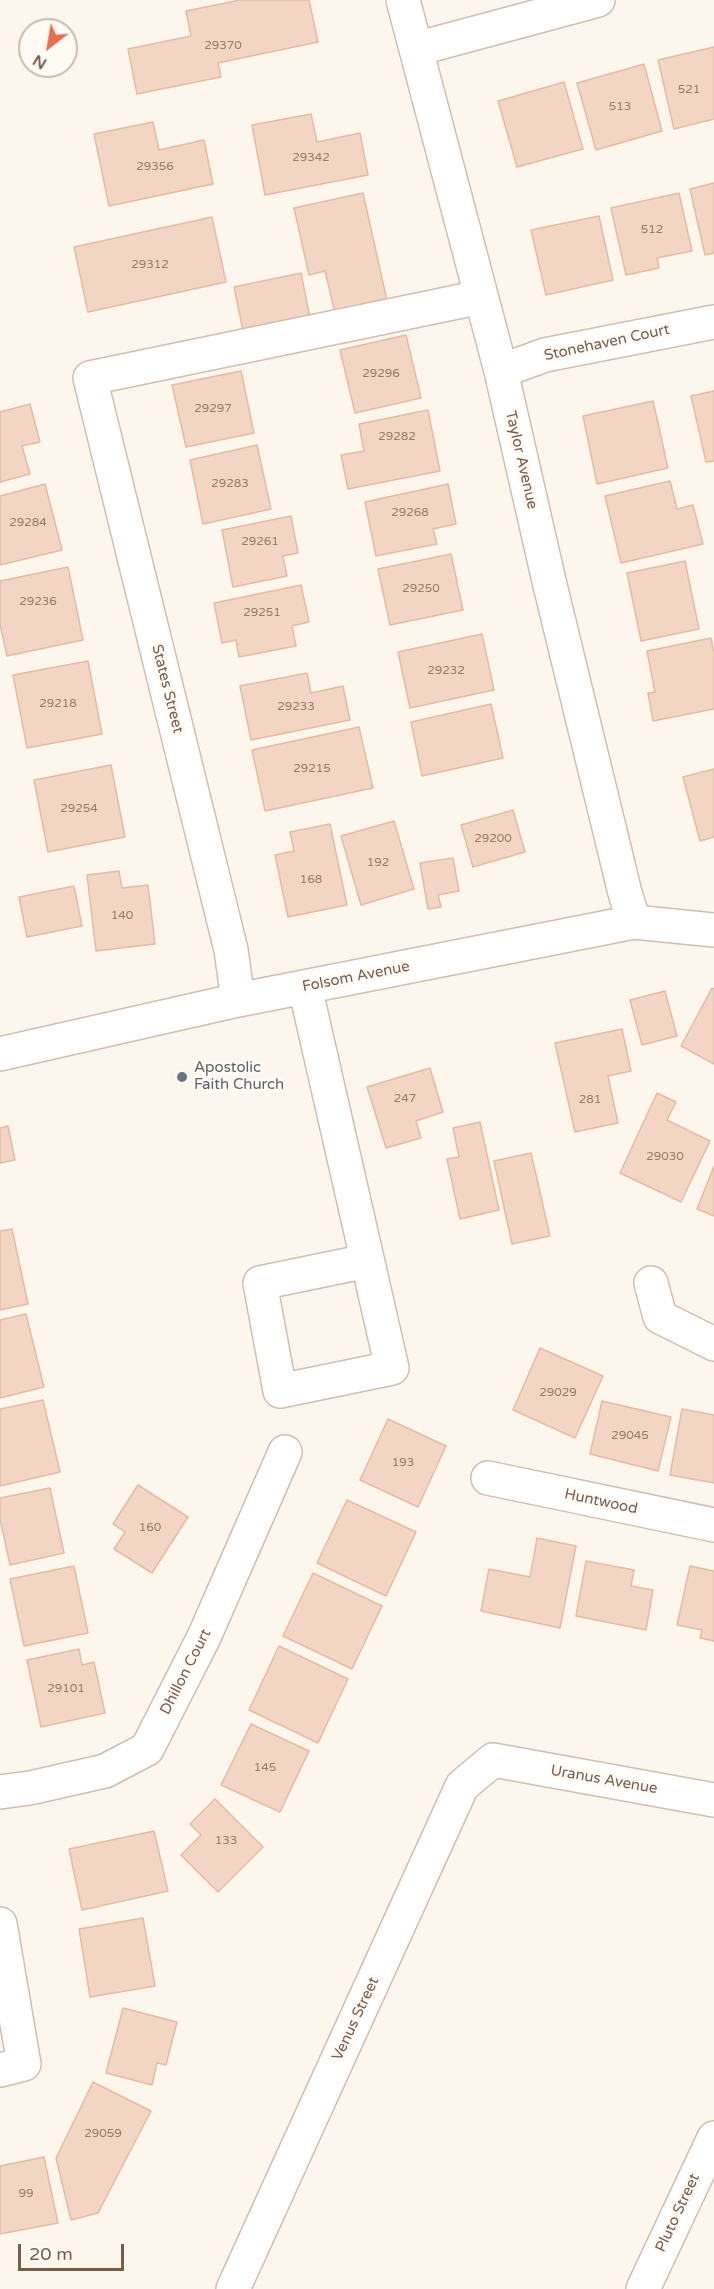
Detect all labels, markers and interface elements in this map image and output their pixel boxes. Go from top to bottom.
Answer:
north arrow [18,18,78,78]
house number: 29370 [204,39,242,53]
text: N [29,50,50,74]
house number: 521 [678,83,700,97]
house number: 513 [609,100,631,114]
house number: 29342 [292,151,330,165]
house number: 29356 [136,160,174,174]
house number: 512 [641,223,663,237]
house number: 29312 [131,258,169,272]
street label: Stonehaven Court [543,321,671,365]
house number: 29296 [362,367,400,381]
house number: 29297 [194,402,232,416]
street label: Taylor Avenue [501,409,541,511]
house number: 29282 [378,430,416,444]
house number: 29283 [211,477,249,491]
house number: 29268 [391,506,429,520]
house number: 29284 [9,516,47,530]
house number: 29261 [241,535,279,549]
house number: 29250 [402,582,440,596]
house number: 29236 [19,595,57,609]
house number: 29251 [243,606,281,620]
street label: States Street [147,643,187,735]
house number: 29232 [427,664,465,678]
house number: 29218 [39,697,77,711]
house number: 29233 [277,700,315,714]
house number: 29215 [293,762,331,776]
house number: 29254 [60,802,98,816]
house number: 29200 [474,832,512,846]
house number: 192 [367,856,389,870]
house number: 168 [300,873,322,887]
house number: 140 [111,909,133,923]
street label: Folsom Avenue [301,958,411,996]
place label: Apostolic Faith Church [194,1059,284,1094]
marker: Apostolic Faith Church [175,1070,189,1084]
house number: 247 [394,1092,416,1106]
house number: 281 [579,1093,601,1107]
house number: 29030 [646,1150,684,1164]
house number: 29029 [539,1386,577,1400]
house number: 29045 [611,1429,649,1443]
house number: 193 [392,1456,414,1470]
street label: Huntwood [563,1485,639,1519]
house number: 160 [139,1521,161,1535]
street label: Dhillon Court [157,1626,215,1718]
house number: 29101 [47,1682,85,1696]
house number: 145 [254,1761,276,1775]
street label: Uranus Avenue [549,1762,659,1798]
house number: 133 [215,1834,237,1848]
street label: Venus Street [329,1974,383,2064]
house number: 29059 [84,2127,122,2141]
street label: Pluto Street [652,2171,704,2255]
house number: 99 [18,2187,34,2201]
scale bar [21,2232,128,2270]
text: 20 m [29,2243,73,2265]

